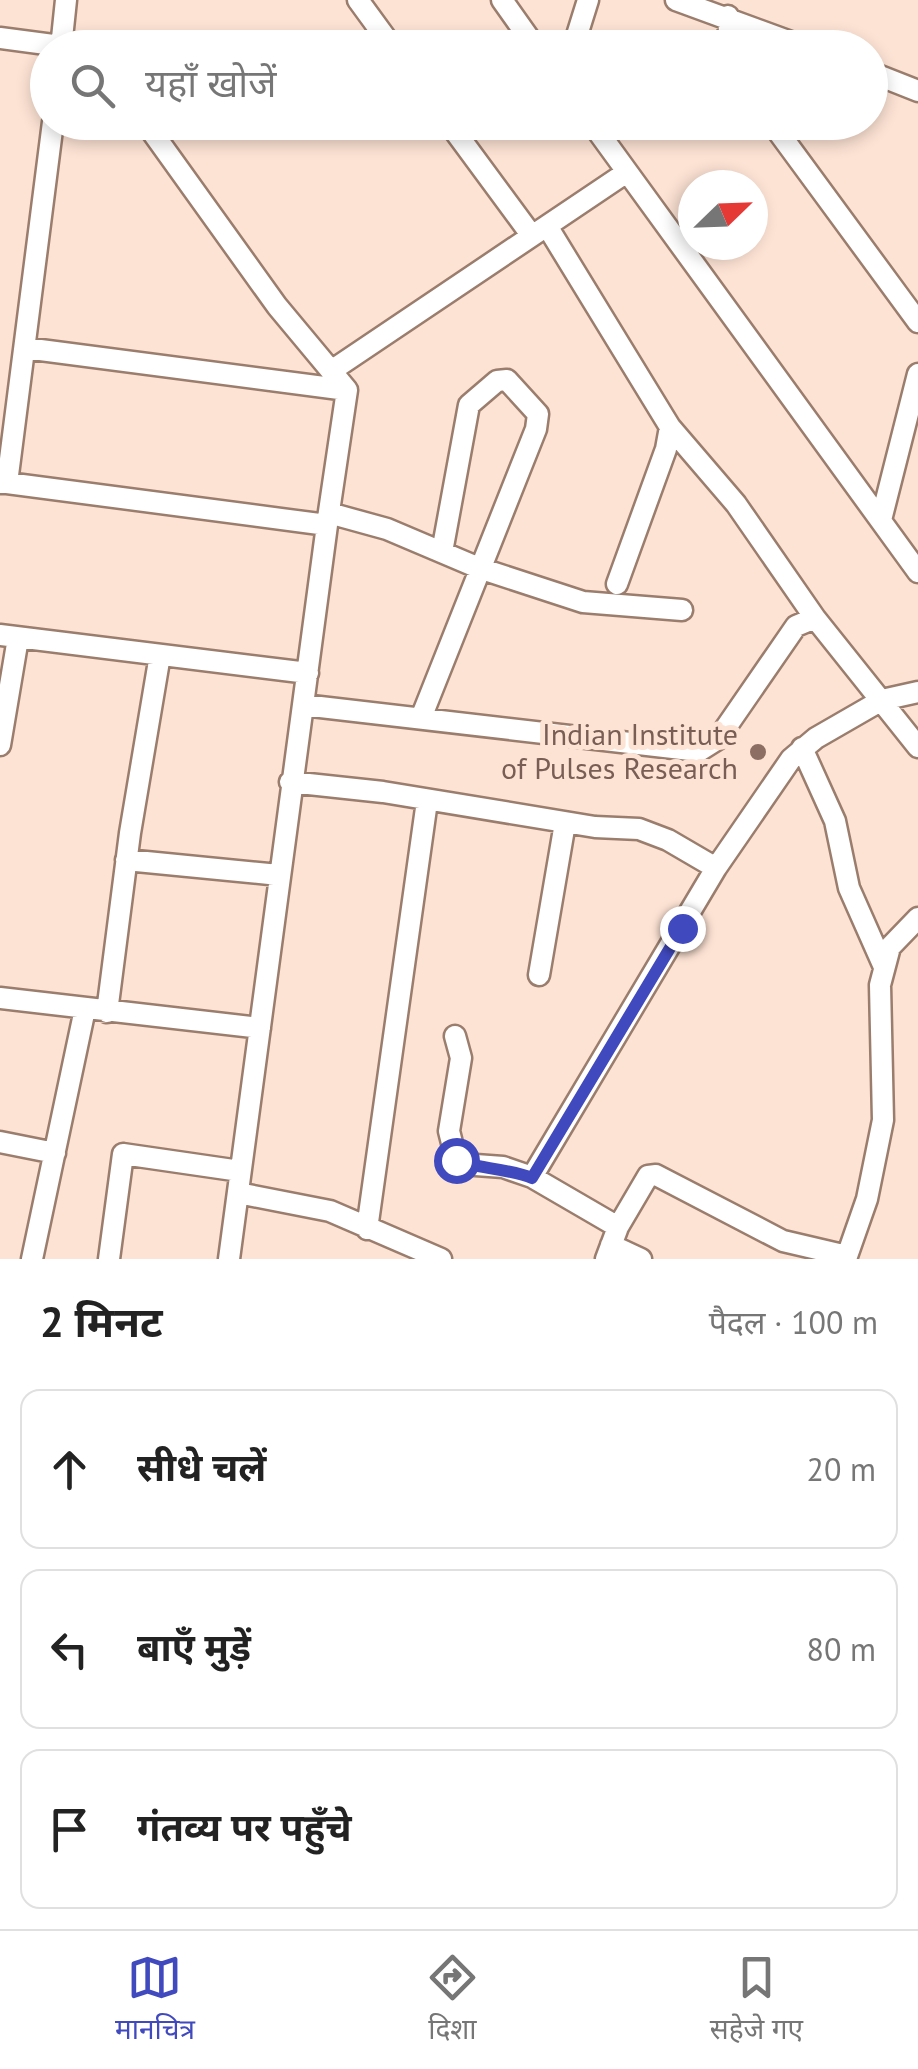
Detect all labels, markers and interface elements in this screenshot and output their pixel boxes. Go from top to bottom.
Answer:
search box [30,30,888,140]
icon: search [65,58,120,113]
text: यहाँ खोजें [145,58,276,107]
north arrow [678,170,768,260]
place label: Indian Institute of Pulses Research [501,714,738,787]
marker: Indian Institute of Pulses Research [747,741,769,763]
route end [660,906,706,952]
route start [434,1138,480,1184]
text: 2 मिनट [40,1294,163,1349]
text: पैदल · 100 m [709,1301,878,1343]
icon: ahead [42,1442,97,1497]
text: सीधे चलें [137,1442,266,1491]
text: 20 m [807,1448,876,1490]
icon: left [42,1622,97,1677]
text: बाएँ मुड़ें [137,1622,251,1671]
text: 80 m [807,1628,876,1670]
icon: arrive [42,1802,97,1857]
text: गंतव्य पर पहुँचे [137,1802,352,1851]
tab: मानचित्र [115,1950,195,2050]
tab: दिशा [425,1950,480,2050]
tab: सहेजे गए [710,1950,803,2050]

